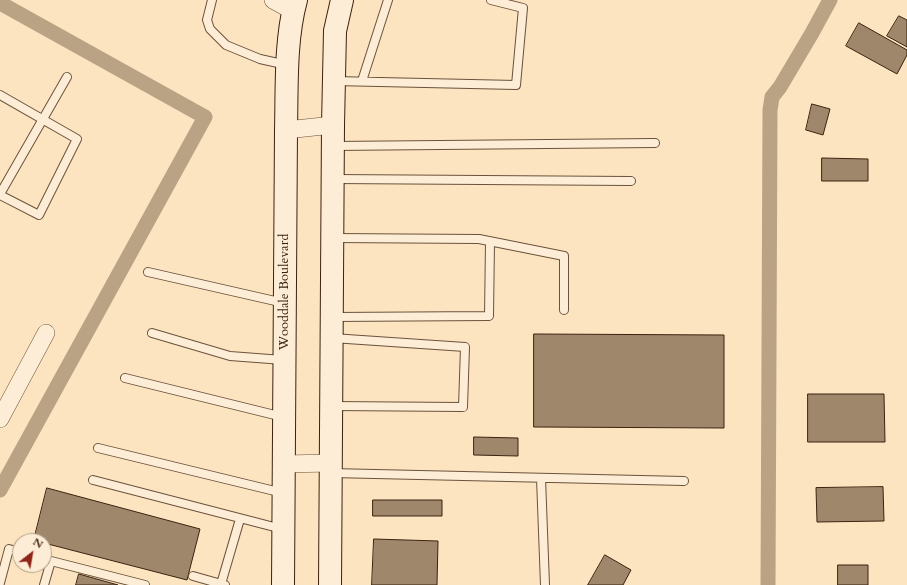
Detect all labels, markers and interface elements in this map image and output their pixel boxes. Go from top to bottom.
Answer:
street label: Wooddale Boulevard [277,234,293,350]
north arrow [12,533,52,573]
text: N [30,534,46,552]

